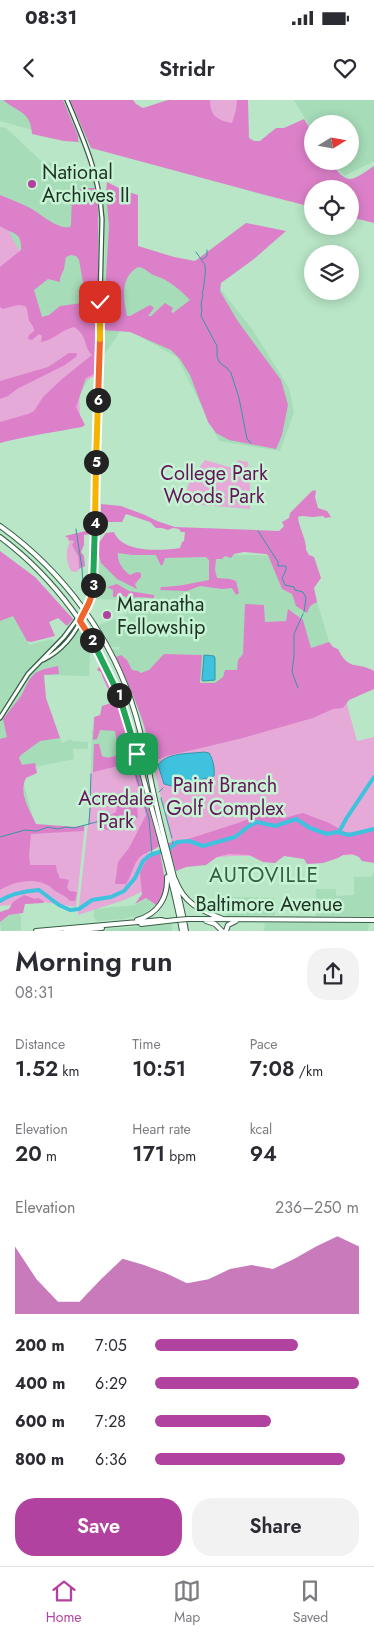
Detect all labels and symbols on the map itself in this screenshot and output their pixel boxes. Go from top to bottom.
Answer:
north arrow [304,115,359,170]
place label: National Archives II [42,158,130,210]
marker: National Archives II [26,178,38,190]
pin [79,281,121,323]
pin: 6 [86,388,110,412]
pin: 5 [84,450,108,474]
park label: College Park Woods Park [160,459,268,511]
pin: 4 [82,510,108,536]
pin: 3 [80,572,106,598]
place label: Maranatha Fellowship [117,590,205,642]
marker: Maranatha Fellowship [101,609,113,621]
pin: 2 [80,628,104,652]
pin: 1 [106,682,132,708]
pin [116,733,158,775]
park label: Paint Branch Golf Complex [166,771,284,823]
park label: Acredale Park [78,784,154,836]
district label: AUTOVILLE [209,860,319,890]
street label: Baltimore Avenue [195,890,343,919]

